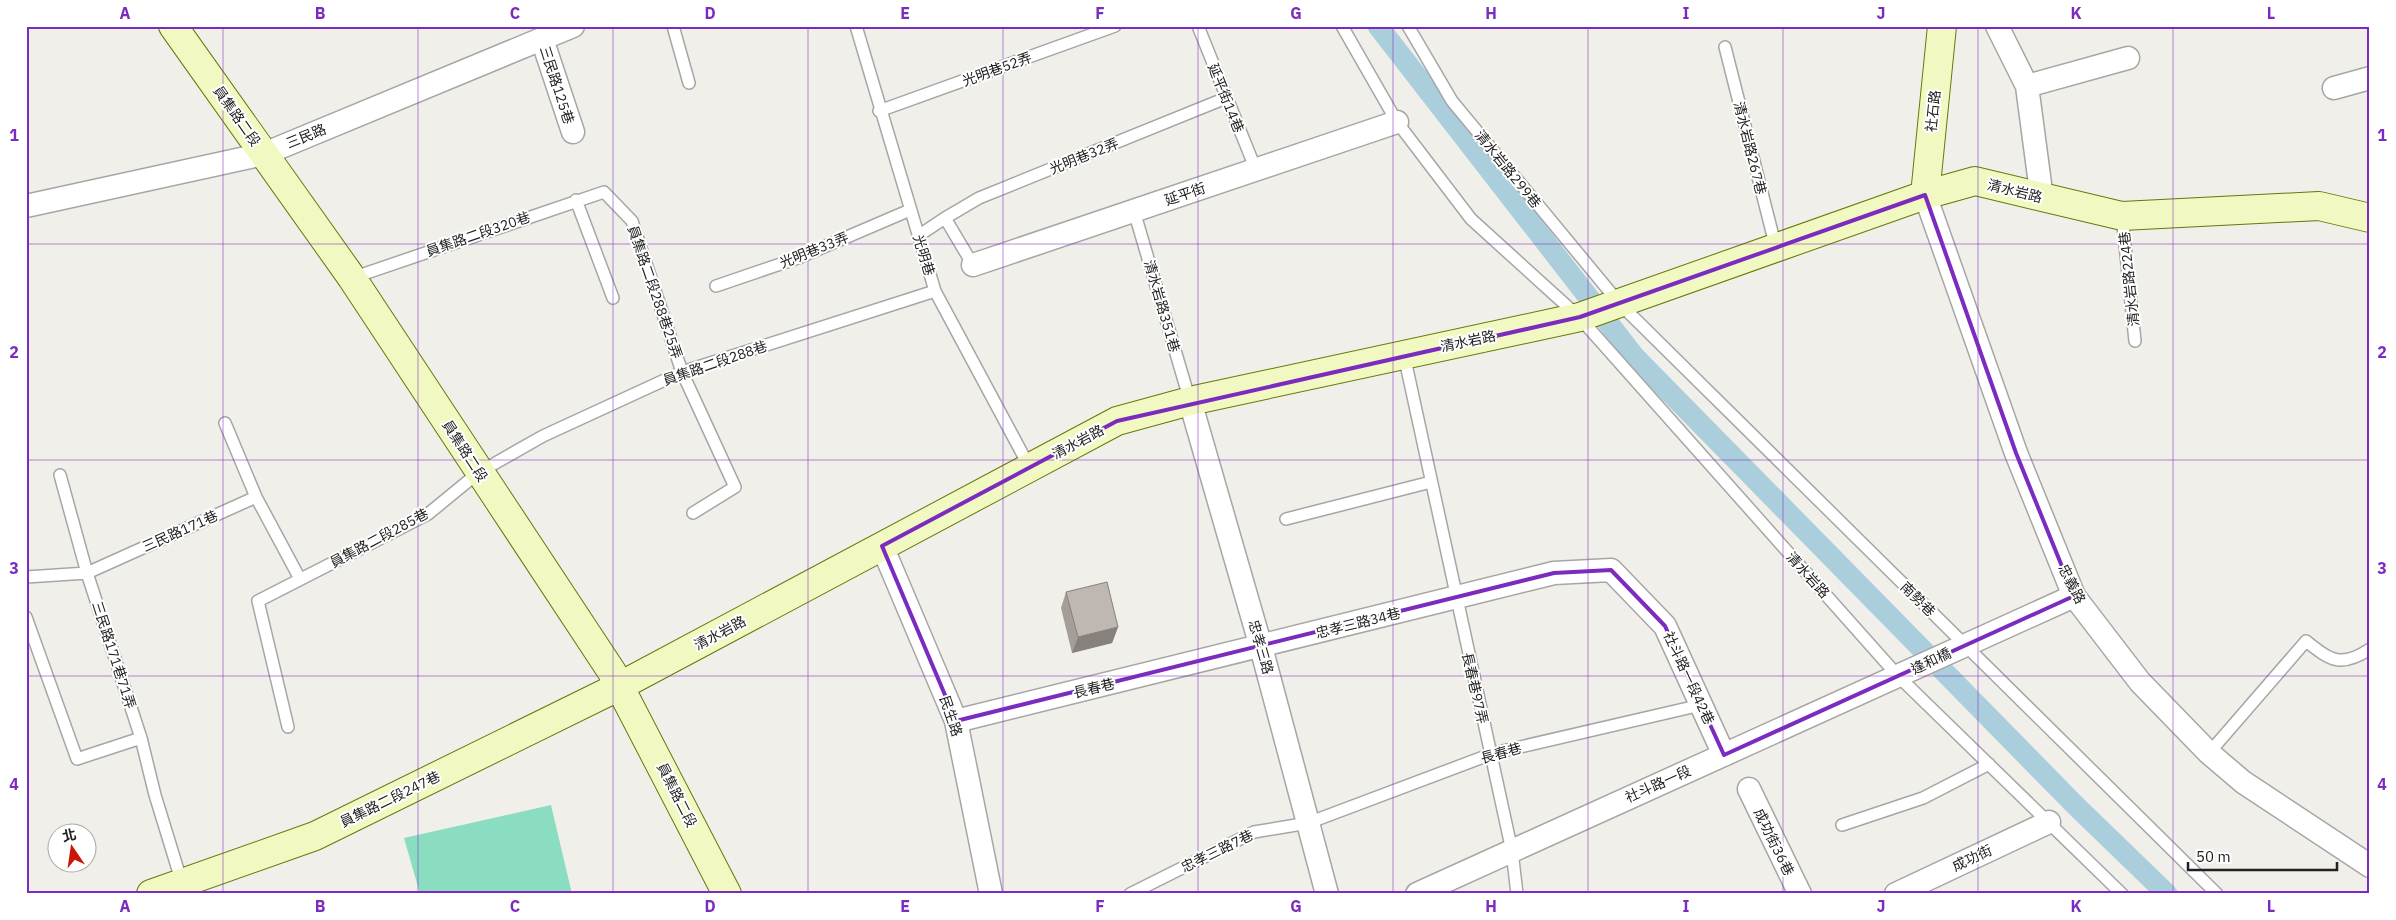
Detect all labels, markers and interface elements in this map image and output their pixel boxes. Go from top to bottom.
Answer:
text: A [120,3,131,23]
text: B [315,3,326,23]
text: C [510,3,520,23]
text: D [704,3,716,23]
text: E [900,3,910,23]
text: F [1095,3,1105,23]
text: G [1290,3,1302,23]
text: H [1485,3,1497,23]
text: I [1683,3,1690,23]
text: J [1877,3,1885,23]
text: K [2070,3,2082,23]
text: L [2267,3,2275,23]
street label: 三民路125巷 [536,44,578,126]
street label: 光明巷52弄 [960,48,1034,90]
street label: 延平街14巷 [1204,61,1248,135]
street label: 員集路二段 [210,82,264,150]
street label: 社石路 [1922,89,1944,133]
street label: 清水岩路267巷 [1730,100,1770,196]
street label: 三民路 [283,120,329,152]
text: 1 [9,125,19,145]
text: 1 [2377,125,2387,145]
street label: 清水岩路299巷 [1471,126,1545,212]
street label: 光明巷32弄 [1047,134,1121,178]
street label: 清水岩路 [1986,175,2044,207]
street label: 延平街 [1162,179,1208,209]
street label: 員集路二段320巷 [423,208,533,260]
street label: 員集路二段288巷25弄 [624,223,686,361]
street label: 光明巷33弄 [777,228,851,272]
street label: 清水岩路224巷 [2115,231,2143,327]
street label: 光明巷 [909,232,939,278]
street label: 清水岩路351巷 [1140,258,1184,354]
street label: 清水岩路 [1439,326,1497,356]
street label: 員集路二段288巷 [660,337,770,389]
text: 2 [9,342,19,362]
text: 2 [2377,342,2387,362]
street label: 員集路二段 [438,417,492,485]
street label: 清水岩路 [1049,421,1107,463]
street label: 員集路二段285巷 [327,504,431,572]
street label: 三民路171巷 [139,506,221,556]
street label: 清水岩路 [1783,548,1833,602]
text: 3 [9,558,19,578]
text: 3 [2377,558,2387,578]
street label: 忠義路 [2054,561,2090,607]
street label: 南勢巷 [1897,578,1939,620]
street label: 三民路171巷71弄 [88,599,140,711]
street label: 忠孝三路34巷 [1314,604,1402,642]
street label: 清水岩路 [691,612,749,654]
street label: 忠孝三路 [1245,618,1277,676]
street label: 社斗路一段42巷 [1660,629,1718,727]
street label: 逢和橋 [1908,644,1954,678]
street label: 長春巷97弄 [1458,651,1492,725]
street label: 長春巷 [1071,674,1117,702]
street label: 民生路 [936,693,966,739]
street label: 長春巷 [1478,739,1524,767]
street label: 員集路二段 [653,760,701,830]
street label: 社斗路一段 [1622,762,1694,806]
street label: 員集路二段247巷 [337,767,443,831]
text: 4 [9,774,19,794]
text: 4 [2377,774,2387,794]
street label: 成功街36巷 [1750,805,1798,879]
north arrow [48,822,98,872]
text: 北 [60,825,78,846]
street label: 忠孝三路7巷 [1178,826,1256,876]
scale bar [2188,840,2337,872]
street label: 成功街 [1949,841,1995,875]
text: 50 m [2196,847,2231,866]
text: A [120,896,131,916]
text: B [315,896,326,916]
text: C [510,896,520,916]
text: D [704,896,716,916]
text: E [900,896,910,916]
text: F [1095,896,1105,916]
text: G [1290,896,1302,916]
text: H [1485,896,1497,916]
text: I [1683,896,1690,916]
text: J [1877,896,1885,916]
text: K [2070,896,2082,916]
text: L [2267,896,2275,916]

